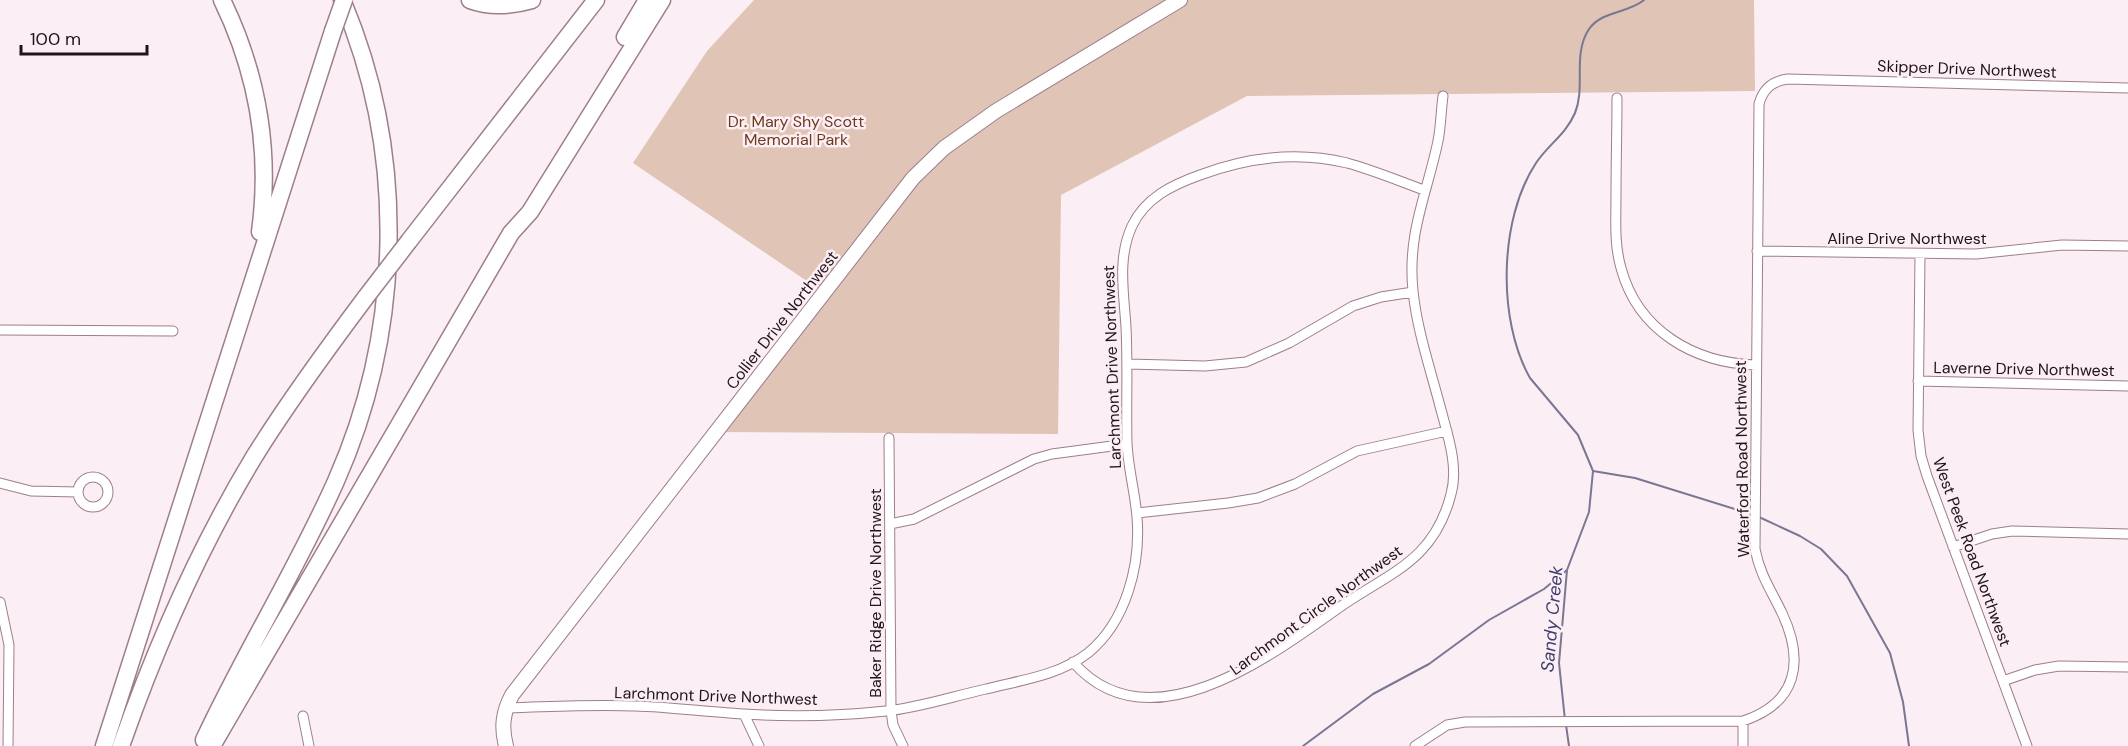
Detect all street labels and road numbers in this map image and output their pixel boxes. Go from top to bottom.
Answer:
street label: Skipper Drive Northwest [1877,55,2057,83]
street label: Aline Drive Northwest [1827,228,1987,249]
street label: Collier Drive Northwest [721,246,843,394]
street label: Larchmont Drive Northwest [1098,265,1126,469]
street label: Laverne Drive Northwest [1933,357,2115,381]
street label: Waterford Road Northwest [1730,360,1754,558]
street label: West Peek Road Northwest [1928,455,2016,649]
street label: Baker Ridge Drive Northwest [865,488,886,698]
street label: Larchmont Circle Northwest [1226,540,1406,680]
street label: Larchmont Drive Northwest [614,682,818,710]

